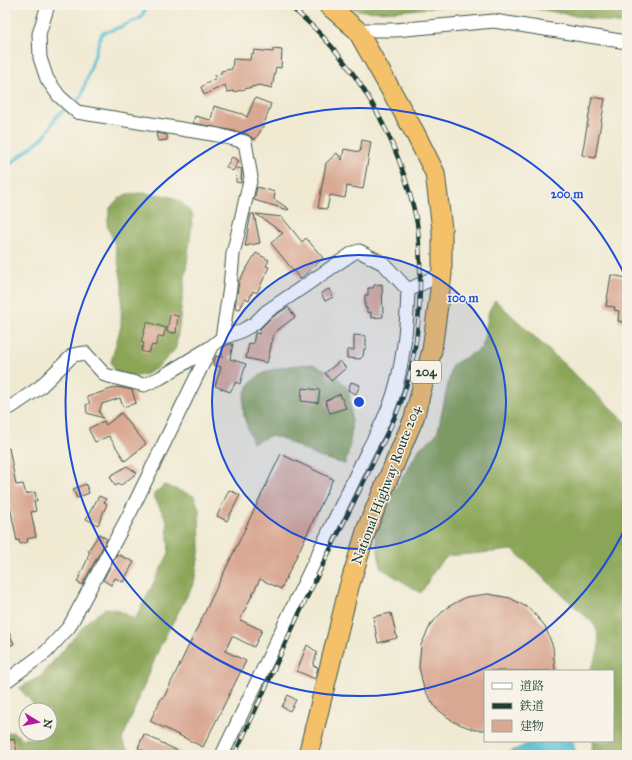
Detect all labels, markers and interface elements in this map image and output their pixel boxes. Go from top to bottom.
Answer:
text: 200 m [551,187,584,201]
text: 100 m [447,291,480,305]
road number: 204 [411,361,441,383]
centre of rings [352,395,366,409]
street label: National Highway Route 204 [348,402,425,567]
legend [484,670,614,742]
text: 道路 [520,679,544,693]
text: 鉄道 [519,699,544,713]
north arrow [18,702,58,742]
text: N [40,718,55,730]
text: 建物 [520,719,544,733]

